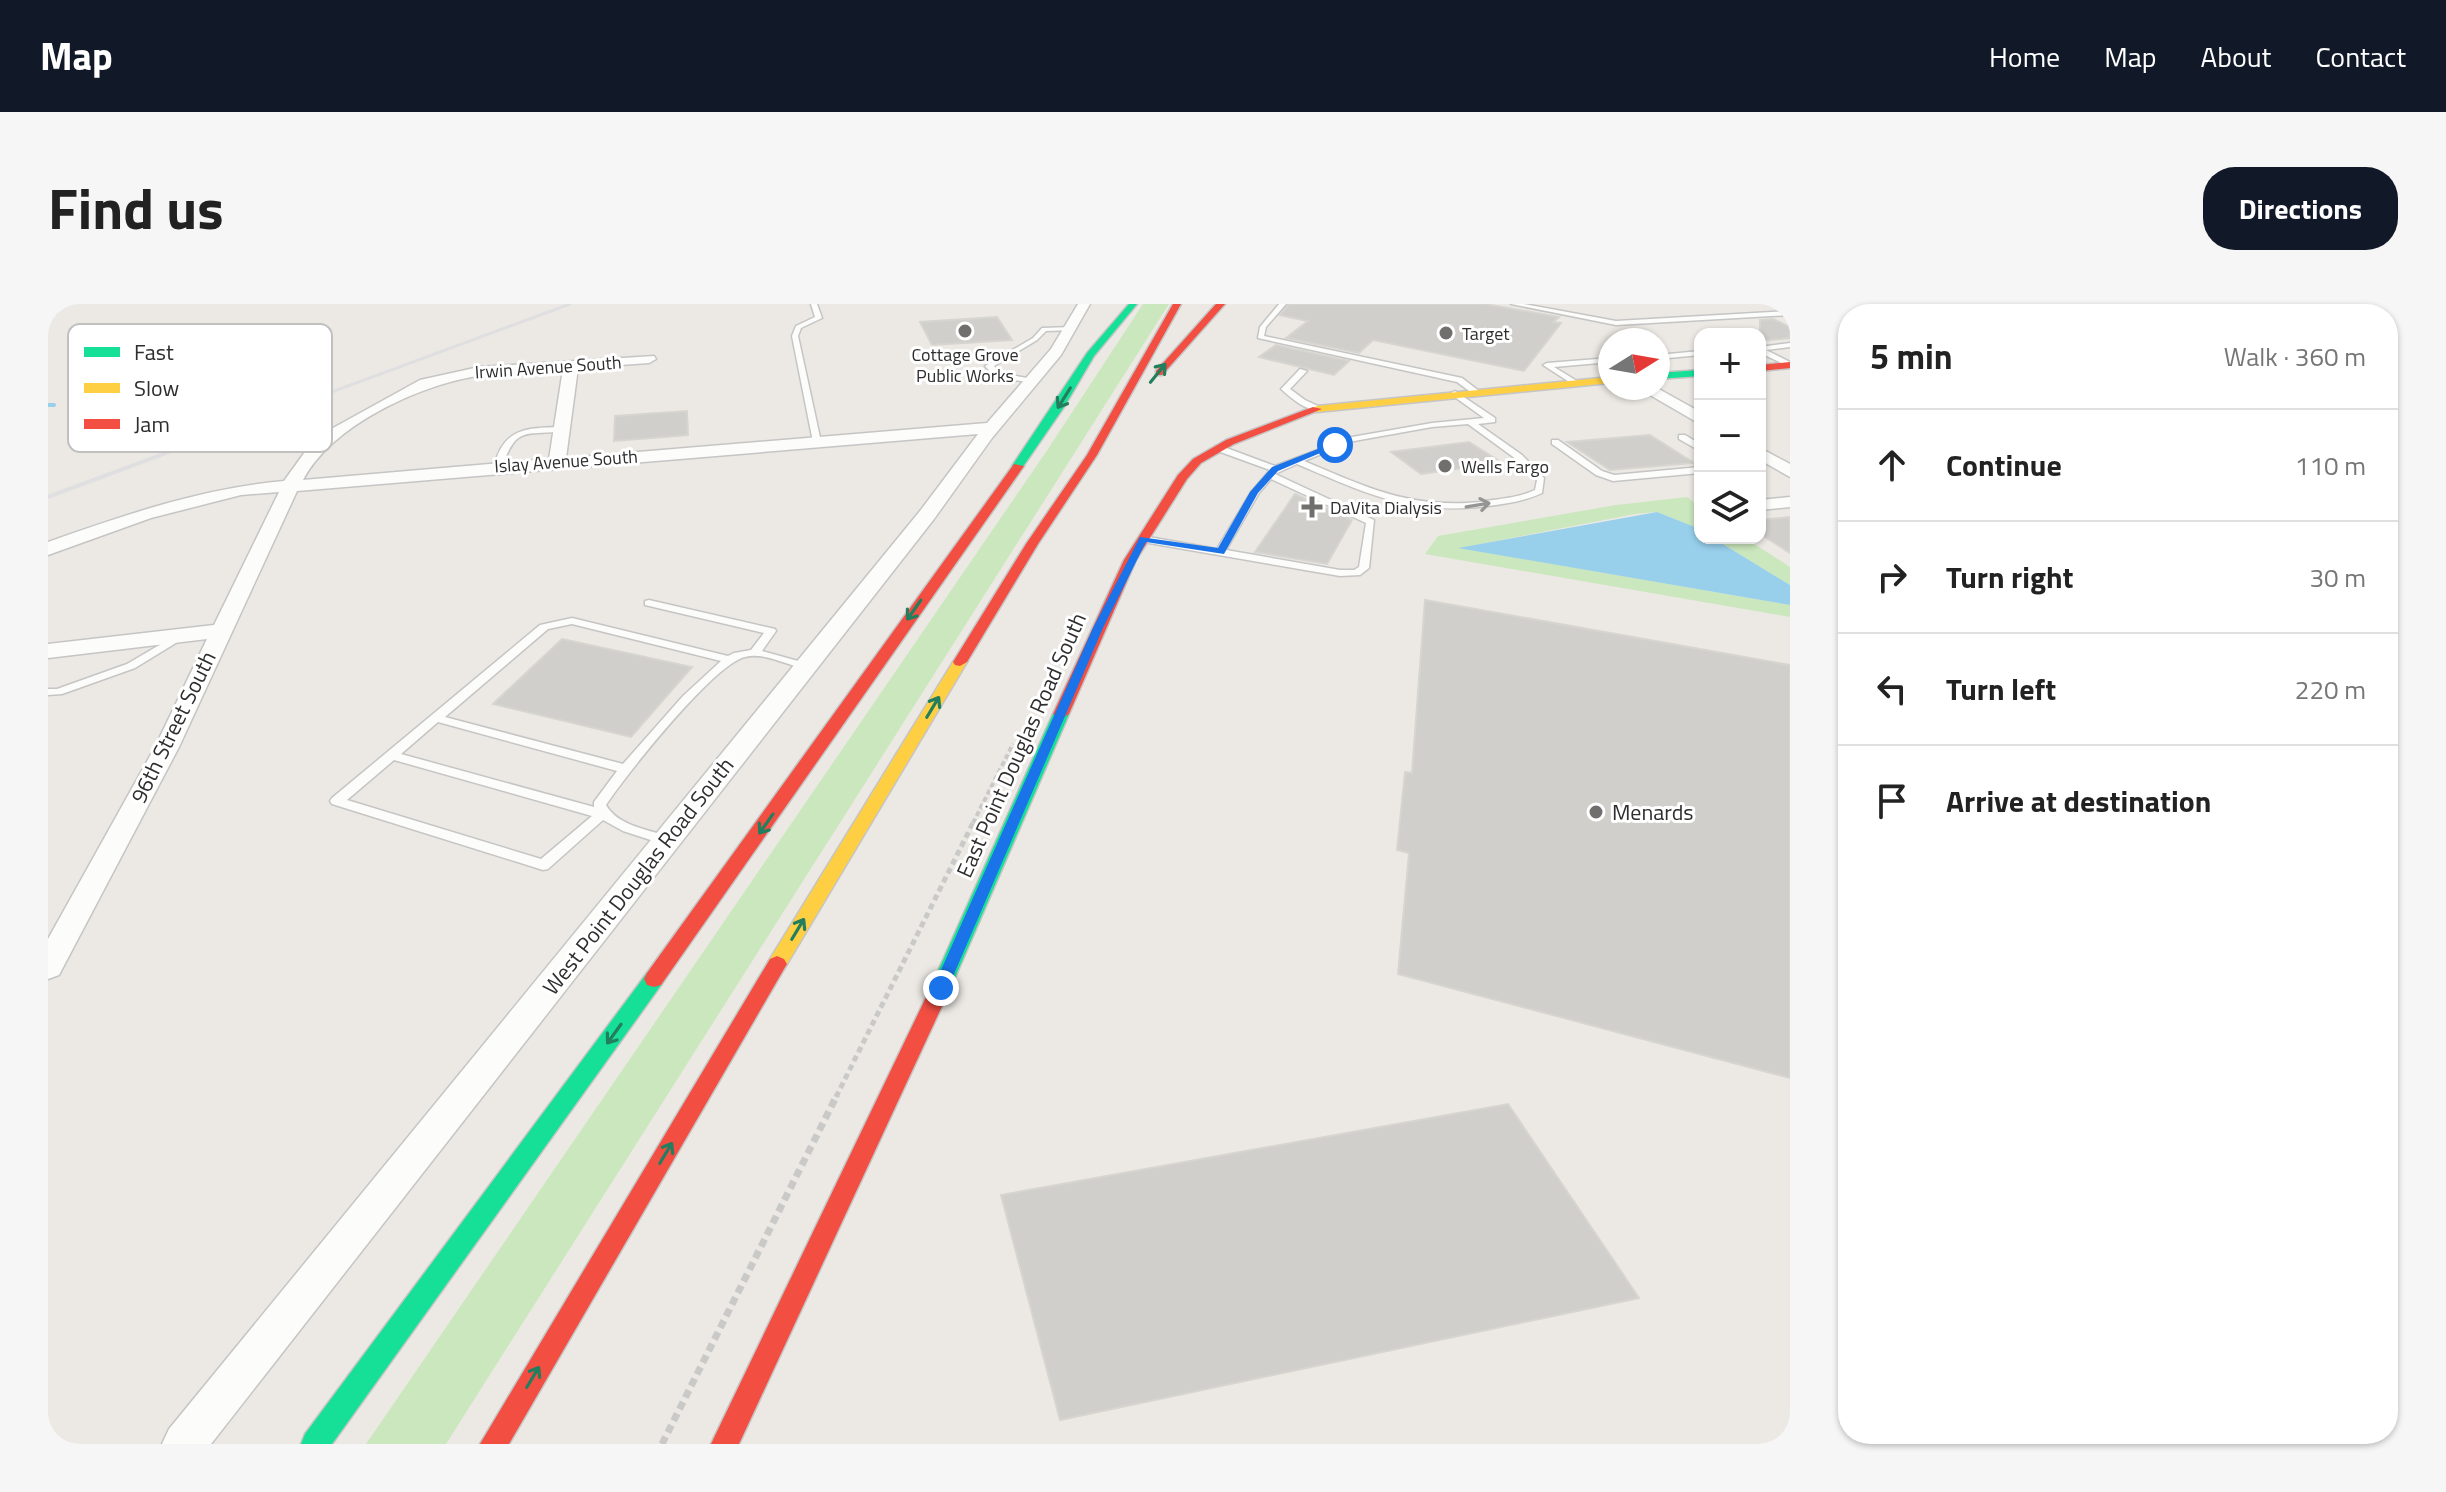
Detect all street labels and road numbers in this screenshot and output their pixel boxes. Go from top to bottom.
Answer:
street label: Irwin Avenue South [474,348,622,386]
street label: Islay Avenue South [493,443,639,479]
street label: East Point Douglas Road South [947,607,1095,883]
street label: 96th Street South [121,645,225,809]
street label: West Point Douglas Road South [534,750,742,1002]

